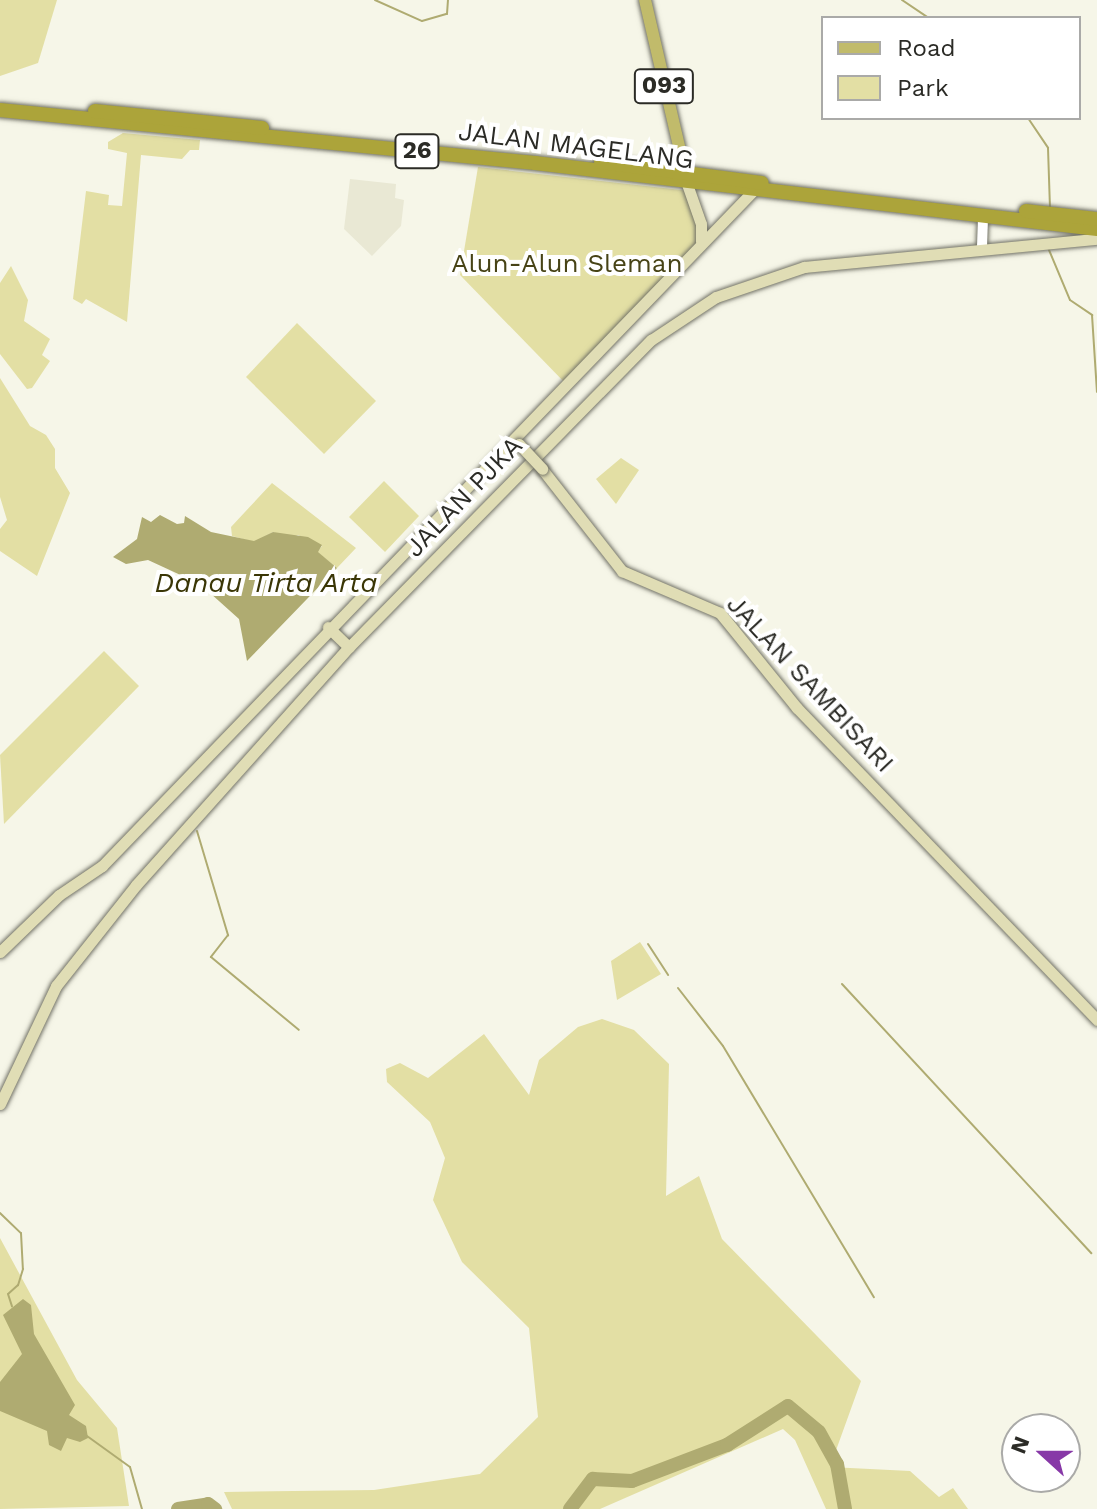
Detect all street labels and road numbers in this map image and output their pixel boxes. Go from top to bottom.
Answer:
road number: 093 [632,66,696,106]
street label: JALAN MAGELANG [457,116,695,176]
road number: 26 [393,131,441,171]
street label: JALAN PJKA [399,430,529,564]
street label: JALAN SAMBISARI [720,589,900,779]

